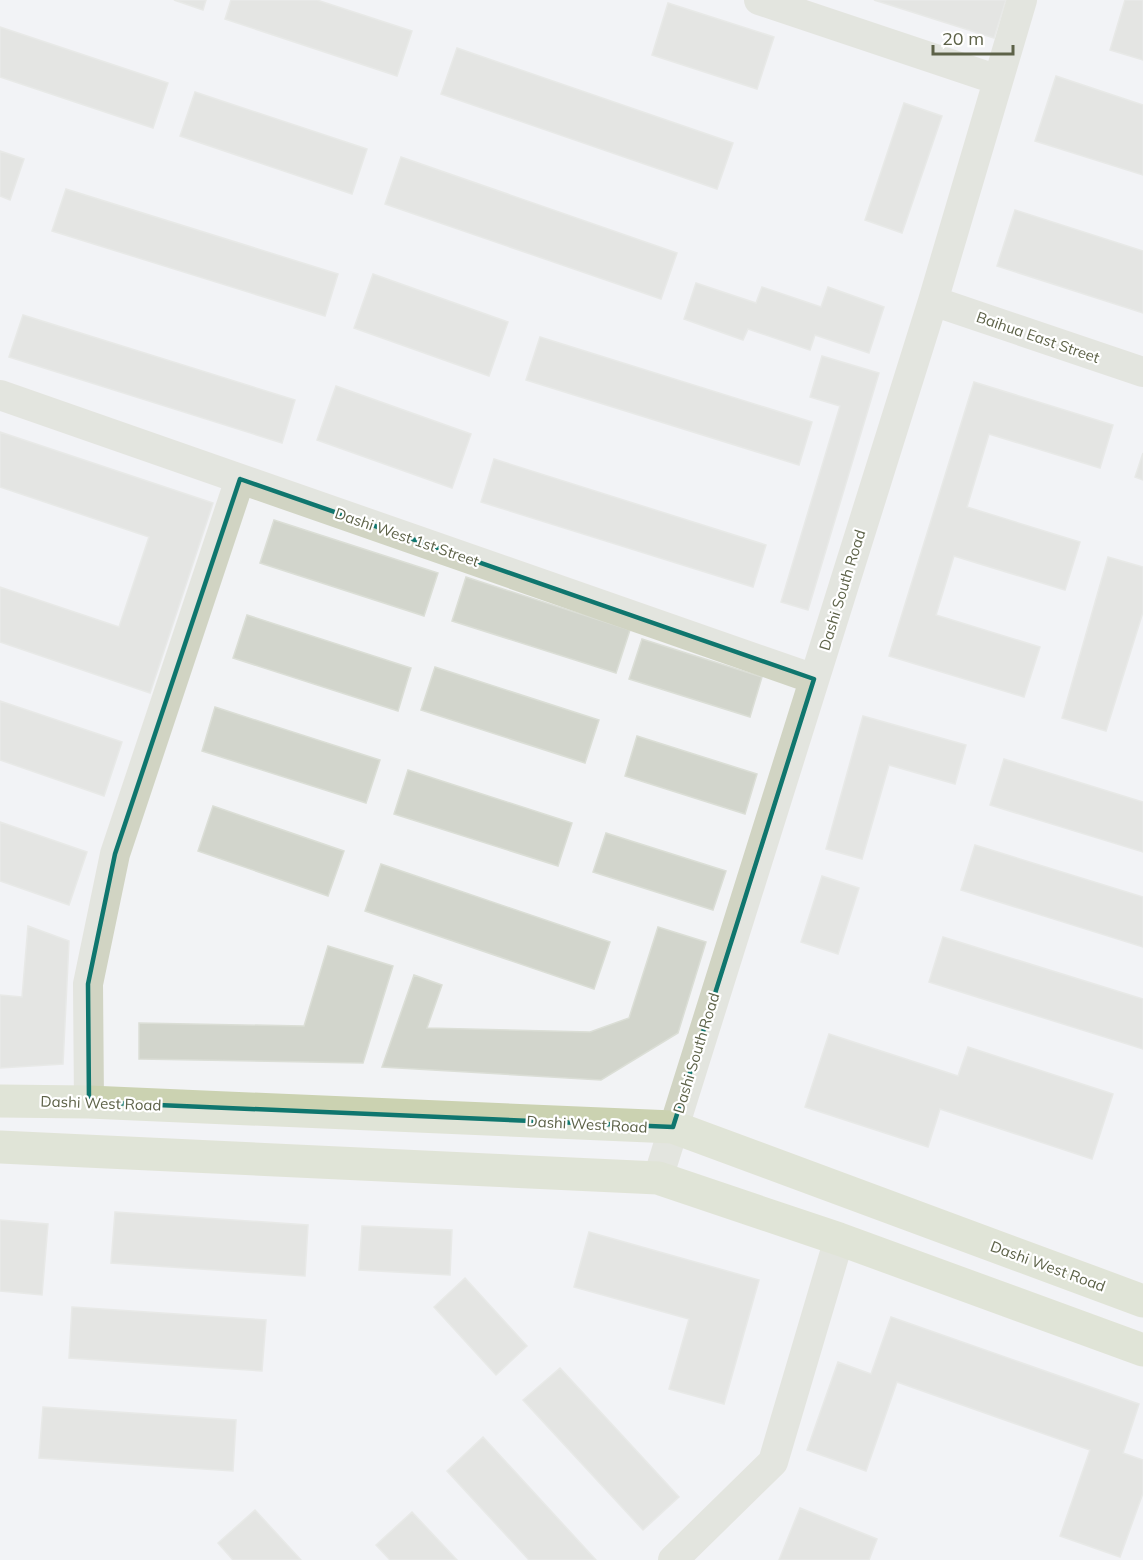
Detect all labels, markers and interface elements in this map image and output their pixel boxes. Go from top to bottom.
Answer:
scale bar [933,18,1012,56]
text: 20 m [942,27,984,50]
street label: Baihua East Street [974,307,1102,367]
street label: Dashi West 1st Street [332,503,482,571]
street label: Dashi South Road [815,527,869,653]
street label: Dashi South Road [669,990,723,1116]
street label: Dashi West Road [40,1091,162,1115]
street label: Dashi West Road [526,1111,648,1137]
street label: Dashi West Road [988,1236,1108,1296]

